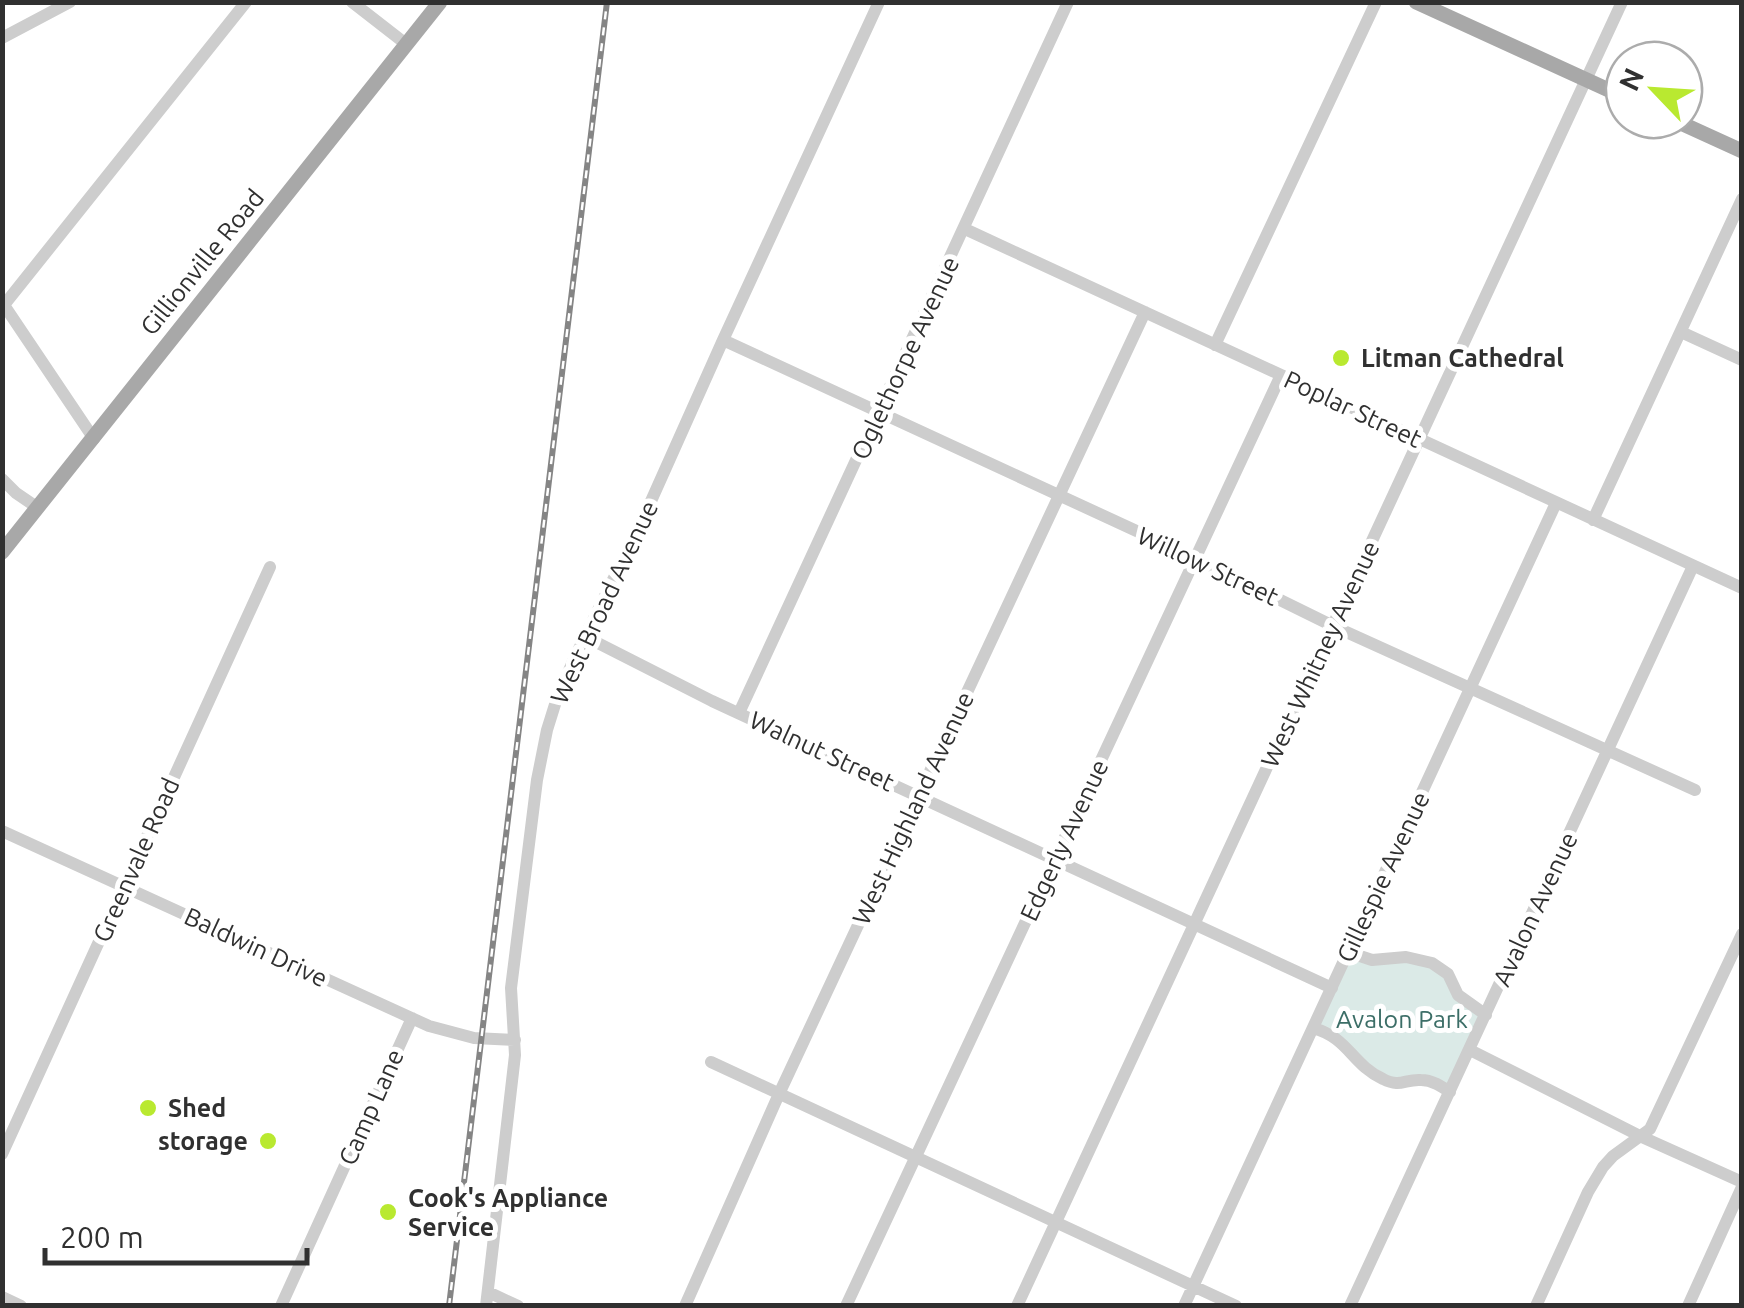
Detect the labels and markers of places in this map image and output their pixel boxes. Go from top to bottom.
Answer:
place label: Litman Cathedral [1361,344,1564,372]
marker: Litman Cathedral [1330,347,1352,369]
place label: Shed [168,1094,226,1122]
marker: Shed [137,1097,159,1119]
place label: storage [158,1127,248,1155]
marker: storage [257,1130,279,1152]
place label: Cook's Appliance Service [408,1184,608,1241]
marker: Cook's Appliance Service [377,1201,399,1223]

